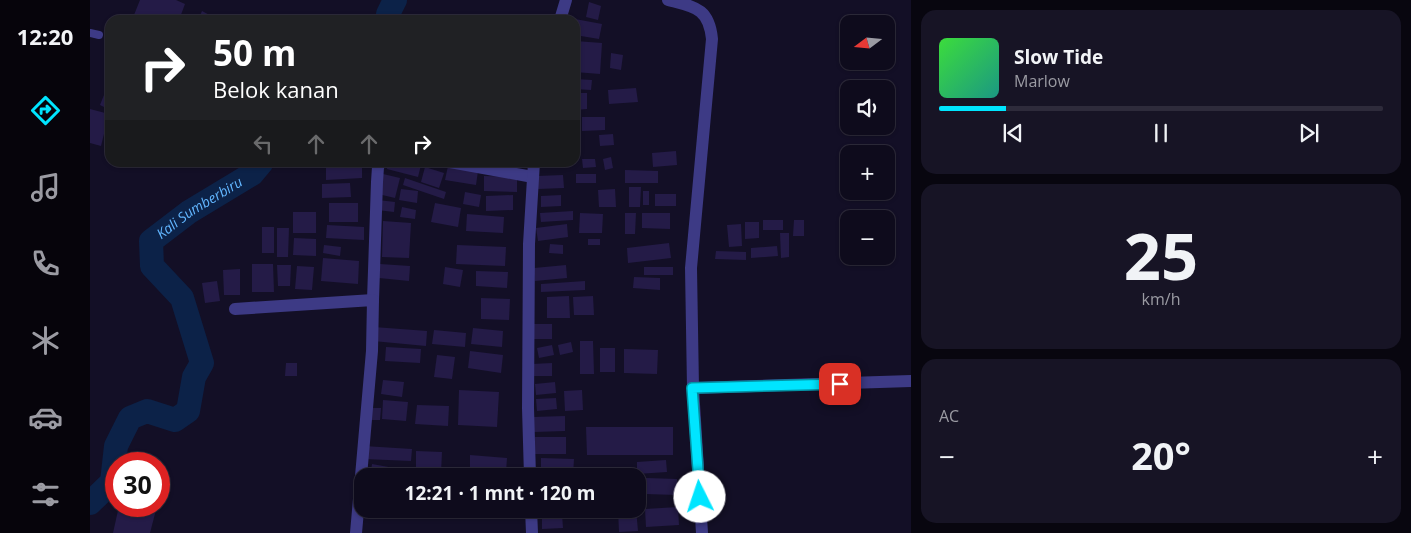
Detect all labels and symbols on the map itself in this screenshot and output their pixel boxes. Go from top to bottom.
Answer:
north arrow [840,15,895,70]
water label: Kali Sumberbiru [152,172,246,243]
pin [819,363,861,405]
speed limit sign: 30 [105,452,170,517]
position arrow [673,470,725,522]

